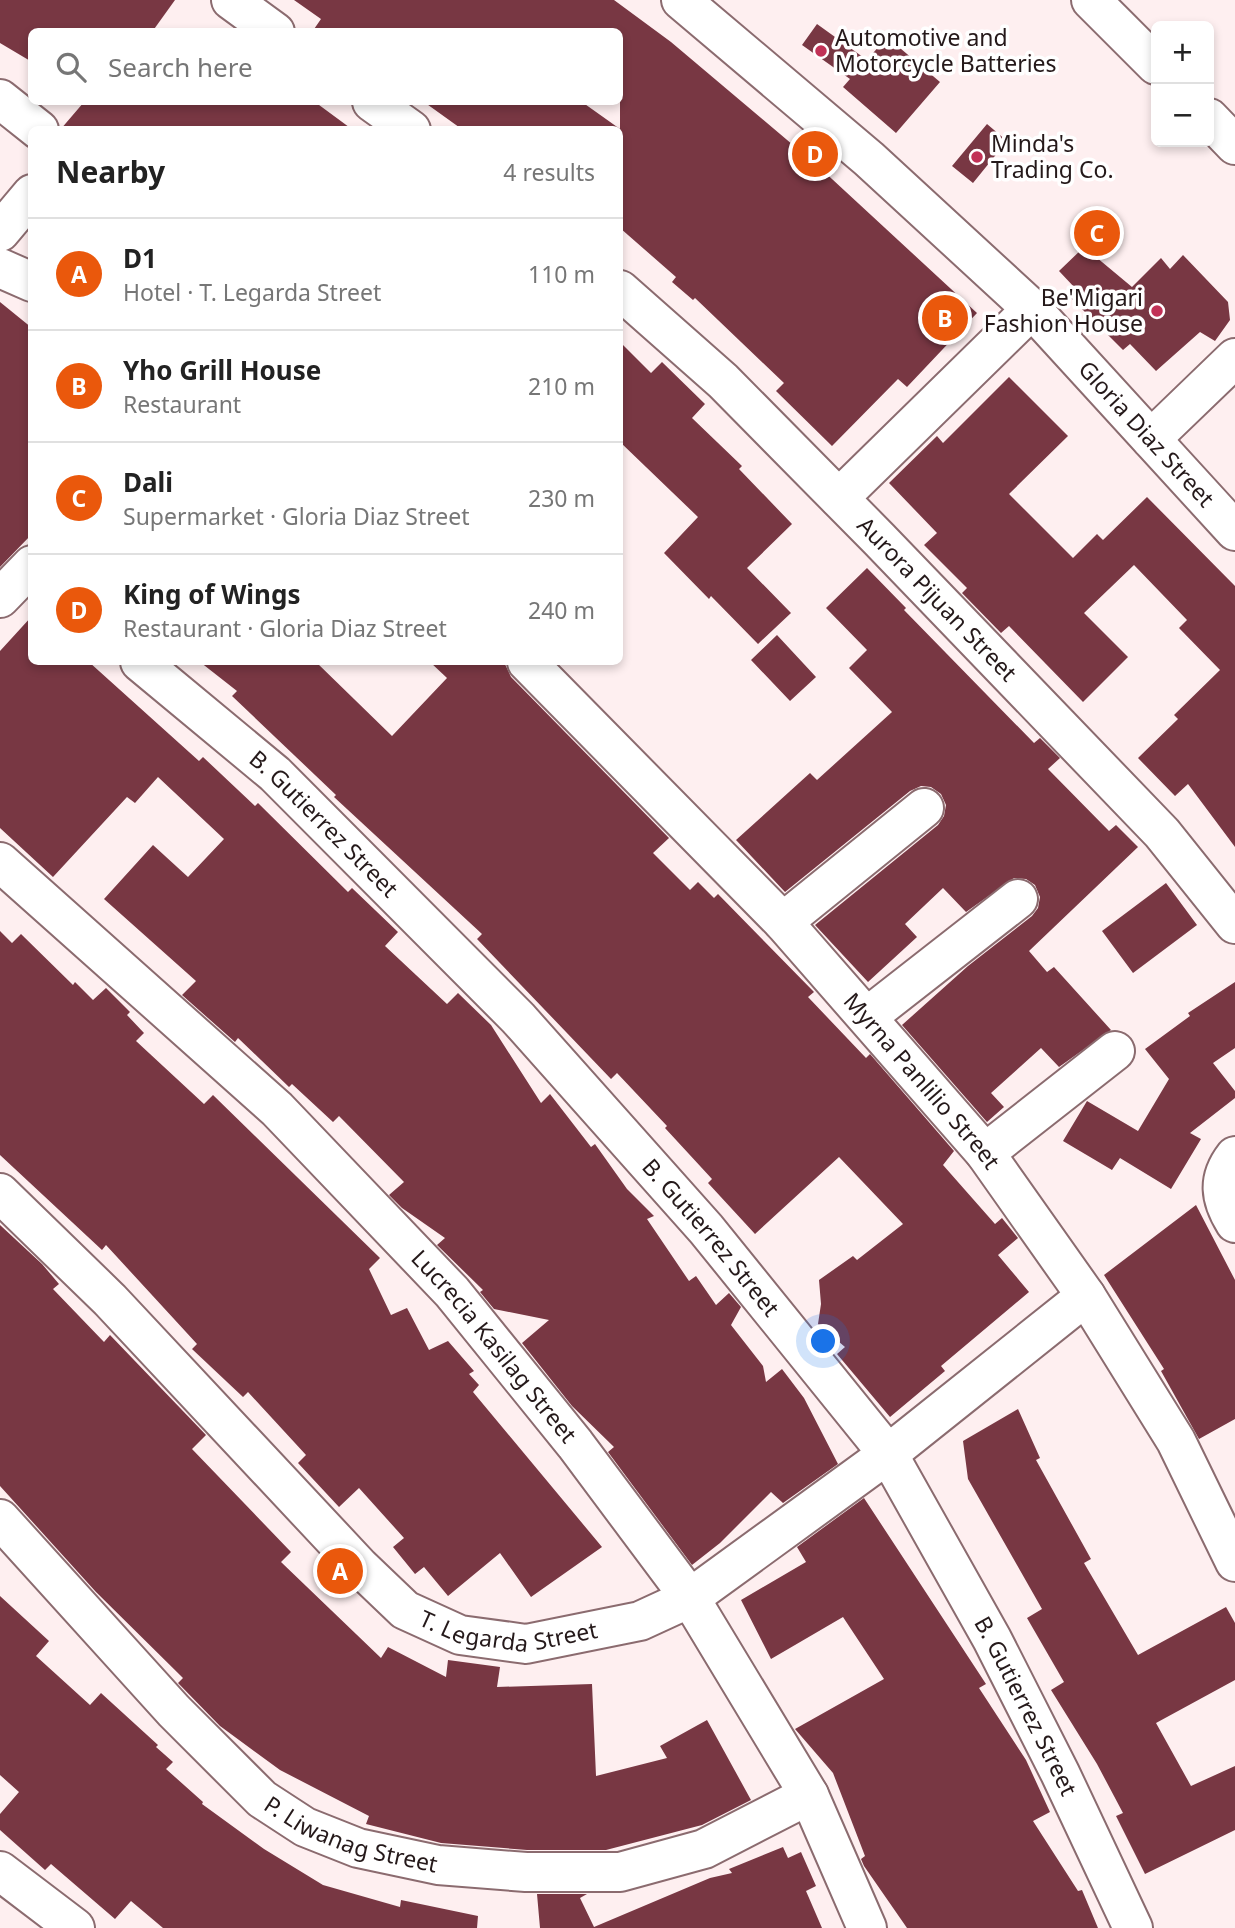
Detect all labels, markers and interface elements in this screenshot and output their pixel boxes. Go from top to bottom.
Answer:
place label: Automotive and Motorcycle Batteries [835,21,1057,79]
map controls [1151,21,1214,147]
button: + [1151,21,1214,84]
search box [28,28,623,105]
marker: Automotive and Motorcycle Batteries [813,43,829,59]
icon: search [52,48,90,86]
text: Search here [108,49,253,85]
button: − [1151,84,1214,147]
place label: Minda's Trading Co. [991,127,1114,185]
pin: D [792,128,838,180]
marker: Minda's Trading Co. [969,149,985,165]
text: Nearby [56,151,165,192]
text: 4 results [503,156,595,188]
pin: C [1074,207,1120,259]
text: D1 [123,240,157,276]
text: A [71,258,87,290]
text: 110 m [528,258,595,290]
text: Hotel · T. Legarda Street [123,276,381,308]
place label: Be'Migari Fashion House [984,281,1143,339]
pin: B [922,292,968,344]
marker: Be'Migari Fashion House [1149,303,1165,319]
text: Yho Grill House [123,352,321,388]
street label: Gloria Diaz Street [1072,353,1222,513]
text: B [71,370,87,402]
text: 210 m [528,370,595,402]
text: Restaurant [123,388,241,420]
text: Dali [123,464,173,500]
text: C [72,482,86,514]
text: 230 m [528,482,595,514]
text: Supermarket · Gloria Diaz Street [123,500,470,532]
street label: Aurora Pijuan Street [851,509,1024,688]
text: King of Wings [123,576,301,612]
text: D [71,594,87,626]
text: 240 m [528,594,595,626]
text: Restaurant · Gloria Diaz Street [123,612,447,644]
street label: B. Gutierrez Street [243,742,406,904]
street label: Myrna Panlilio Street [837,985,1008,1175]
street label: B. Gutierrez Street [636,1151,787,1323]
street label: Lucrecia Kasilag Street [405,1242,585,1449]
your location [806,1324,840,1358]
pin: A [317,1545,363,1597]
street label: T. Legarda Street [415,1602,600,1659]
street label: B. Gutierrez Street [967,1610,1085,1801]
street label: P. Liwanag Street [259,1788,441,1879]

